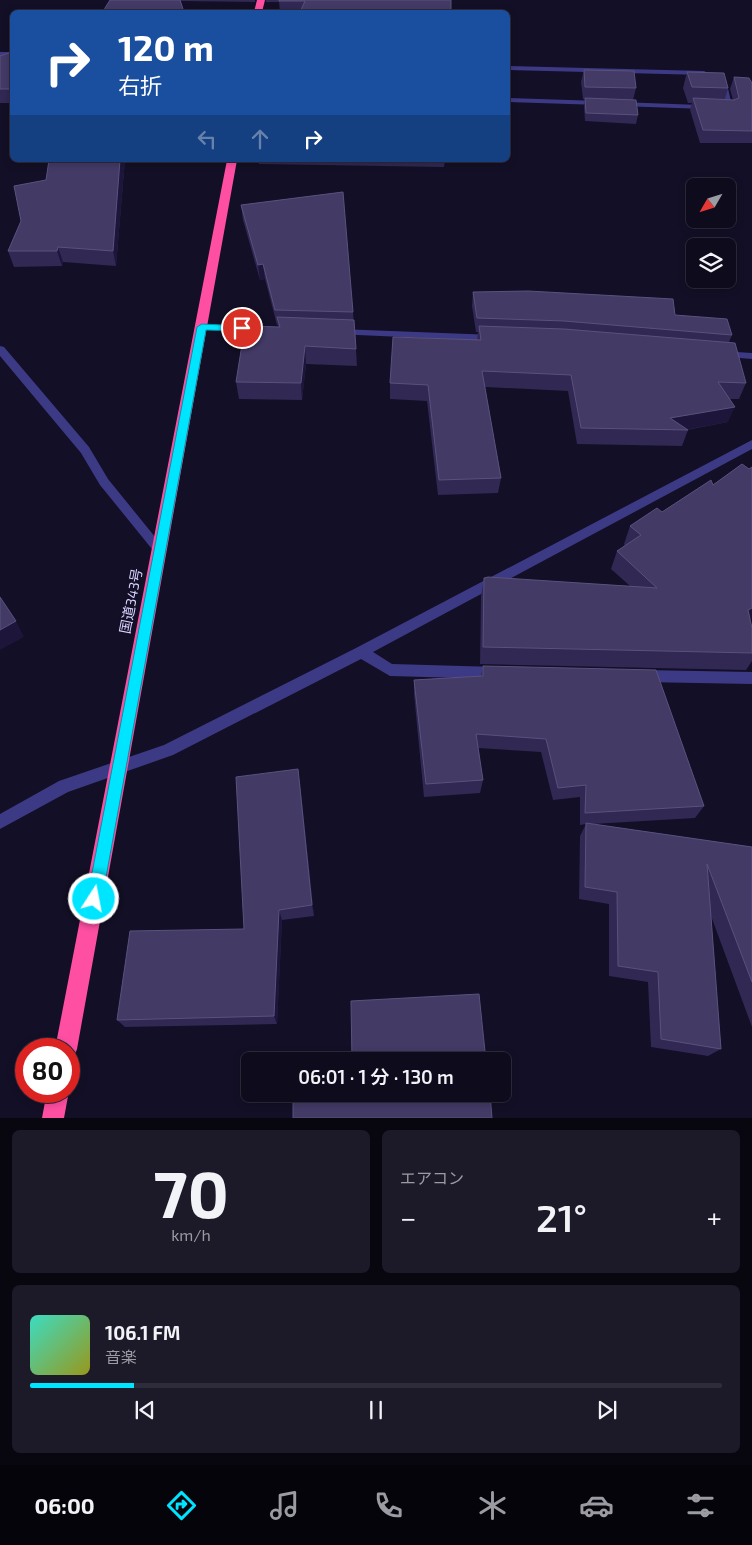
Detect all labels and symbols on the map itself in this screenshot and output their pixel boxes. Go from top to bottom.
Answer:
north arrow [686,178,736,228]
pin [221,307,263,349]
street label: 国道343号 [116,567,145,635]
position arrow [67,872,119,924]
speed limit sign: 80 [15,1038,80,1103]

